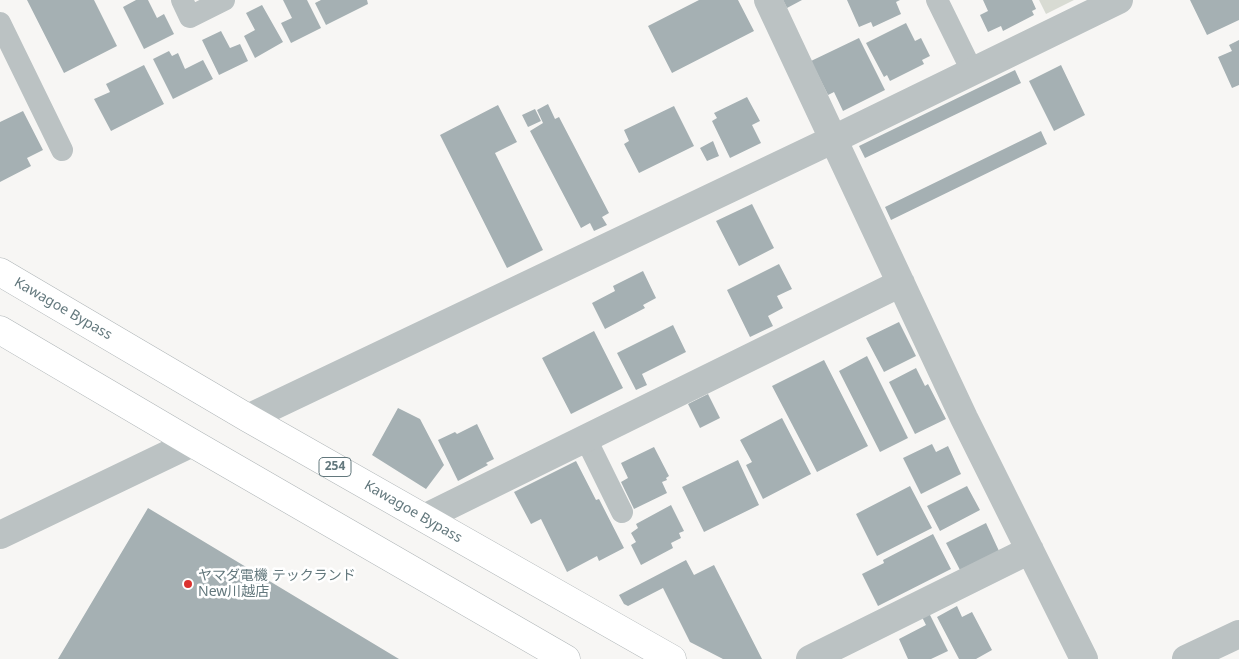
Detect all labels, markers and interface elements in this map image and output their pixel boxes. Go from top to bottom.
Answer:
street label: Kawagoe Bypass [11,274,115,344]
road number: 254 [319,458,351,477]
street label: Kawagoe Bypass [361,477,465,547]
place label: ヤマダ電機 テックランド New川越店 [198,568,356,600]
marker: ヤマダ電機 テックランド New川越店 [182,578,194,590]

